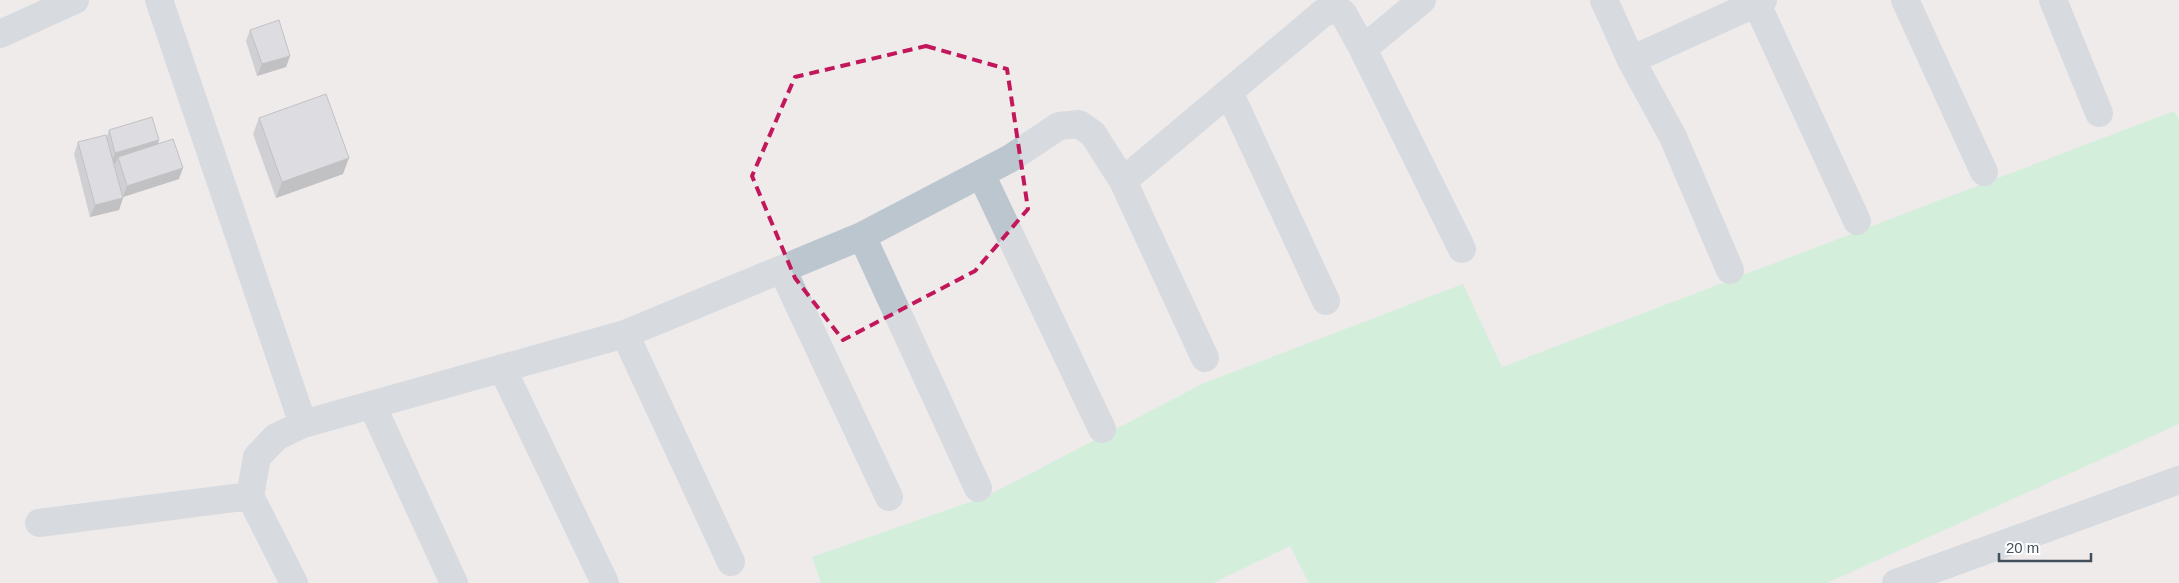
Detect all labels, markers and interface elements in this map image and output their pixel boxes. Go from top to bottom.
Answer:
scale bar [1999,530,2092,562]
text: 20 m [2006,539,2039,556]

